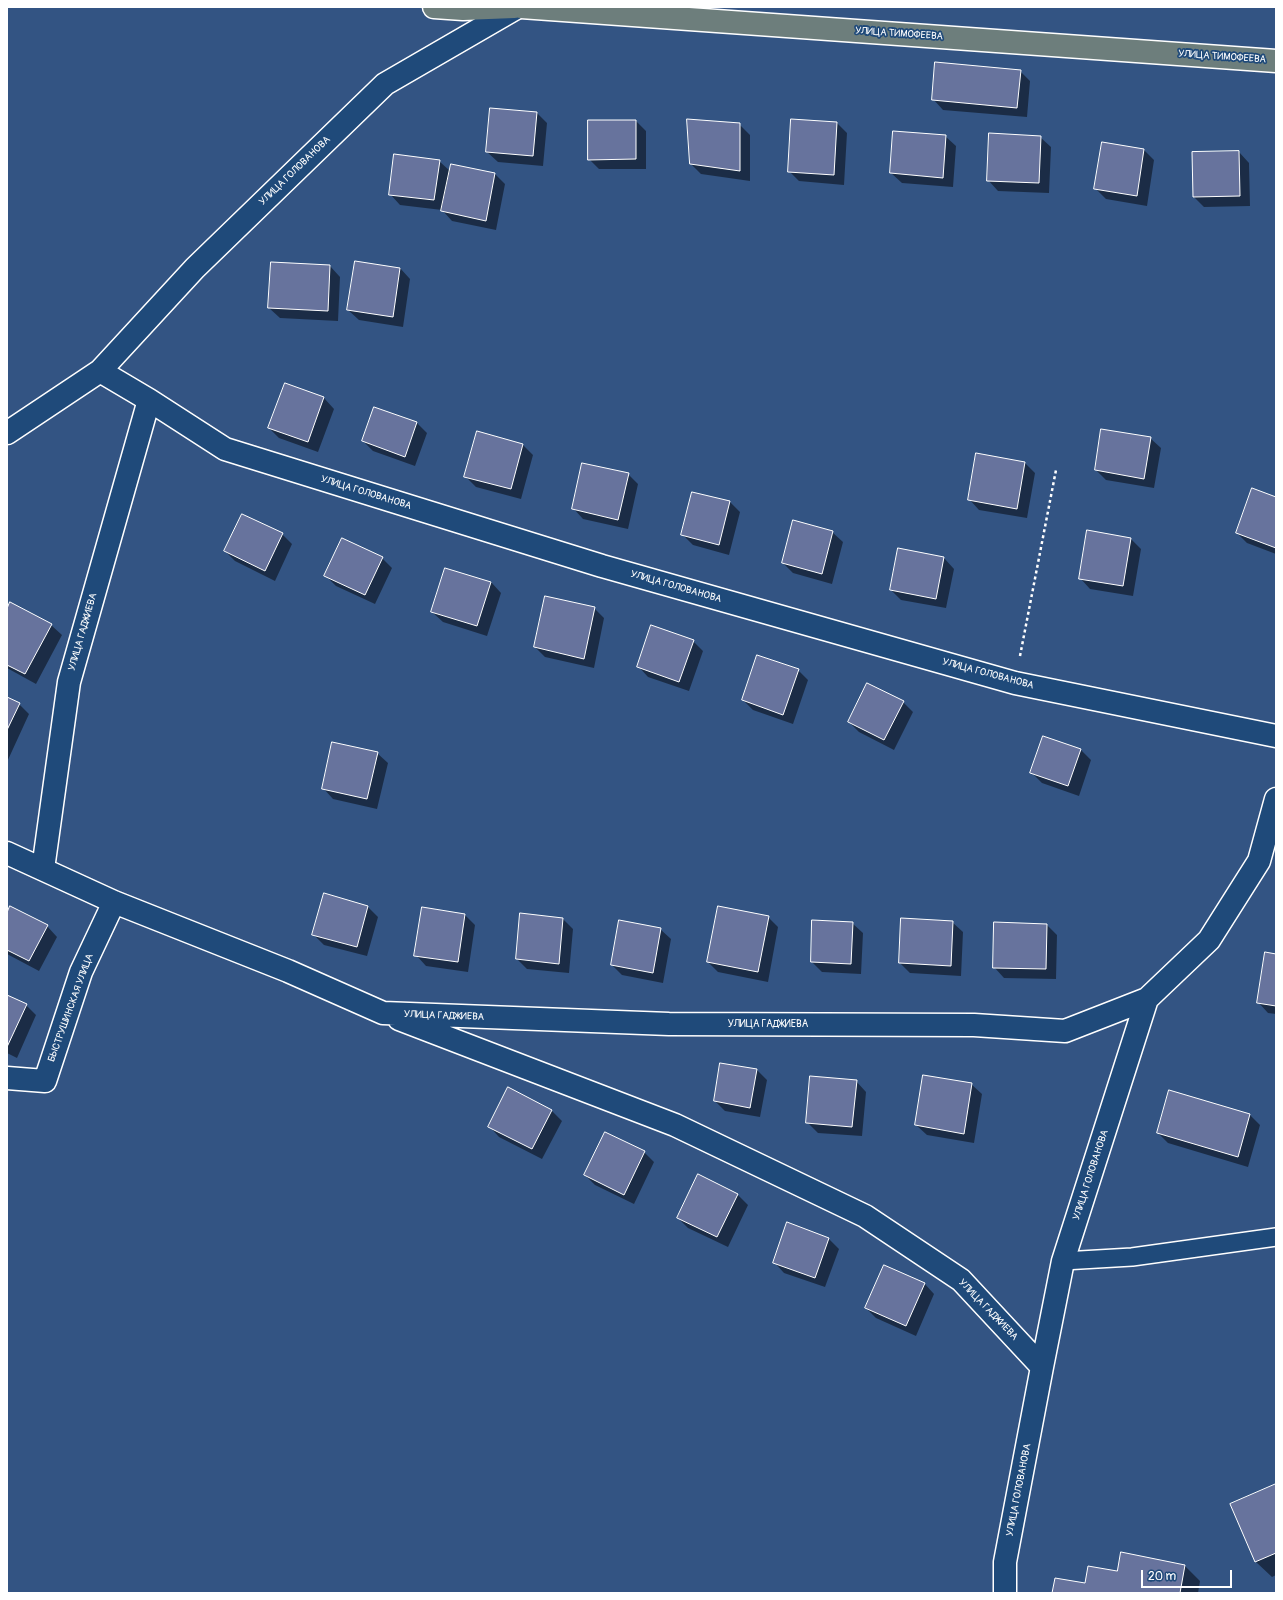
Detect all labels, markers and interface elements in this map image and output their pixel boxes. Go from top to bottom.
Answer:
street label: УЛИЦА ТИМОФЕЕВА [855,25,943,43]
street label: УЛИЦА ТИМОФЕЕВА [1178,48,1266,66]
street label: УЛИЦА ГОЛОВАНОВА [257,134,333,208]
street label: УЛИЦА ГОЛОВАНОВА [319,473,413,513]
street label: УЛИЦА ГОЛОВАНОВА [629,568,723,606]
street label: УЛИЦА ГАДЖИЕВА [66,592,100,672]
street label: УЛИЦА ГОЛОВАНОВА [941,656,1035,692]
street label: БЫСТРУШИНСКАЯ УЛИЦА [46,952,96,1064]
street label: УЛИЦА ГАДЖИЕВА [404,1009,484,1023]
street label: УЛИЦА ГАДЖИЕВА [728,1018,808,1030]
street label: УЛИЦА ГОЛОВАНОВА [1071,1128,1111,1222]
street label: УЛИЦА ГАДЖИЕВА [956,1277,1020,1343]
street label: УЛИЦА ГОЛОВАНОВА [1004,1443,1034,1537]
scale bar [1143,1562,1234,1588]
text: 20 m [1148,1569,1176,1584]

